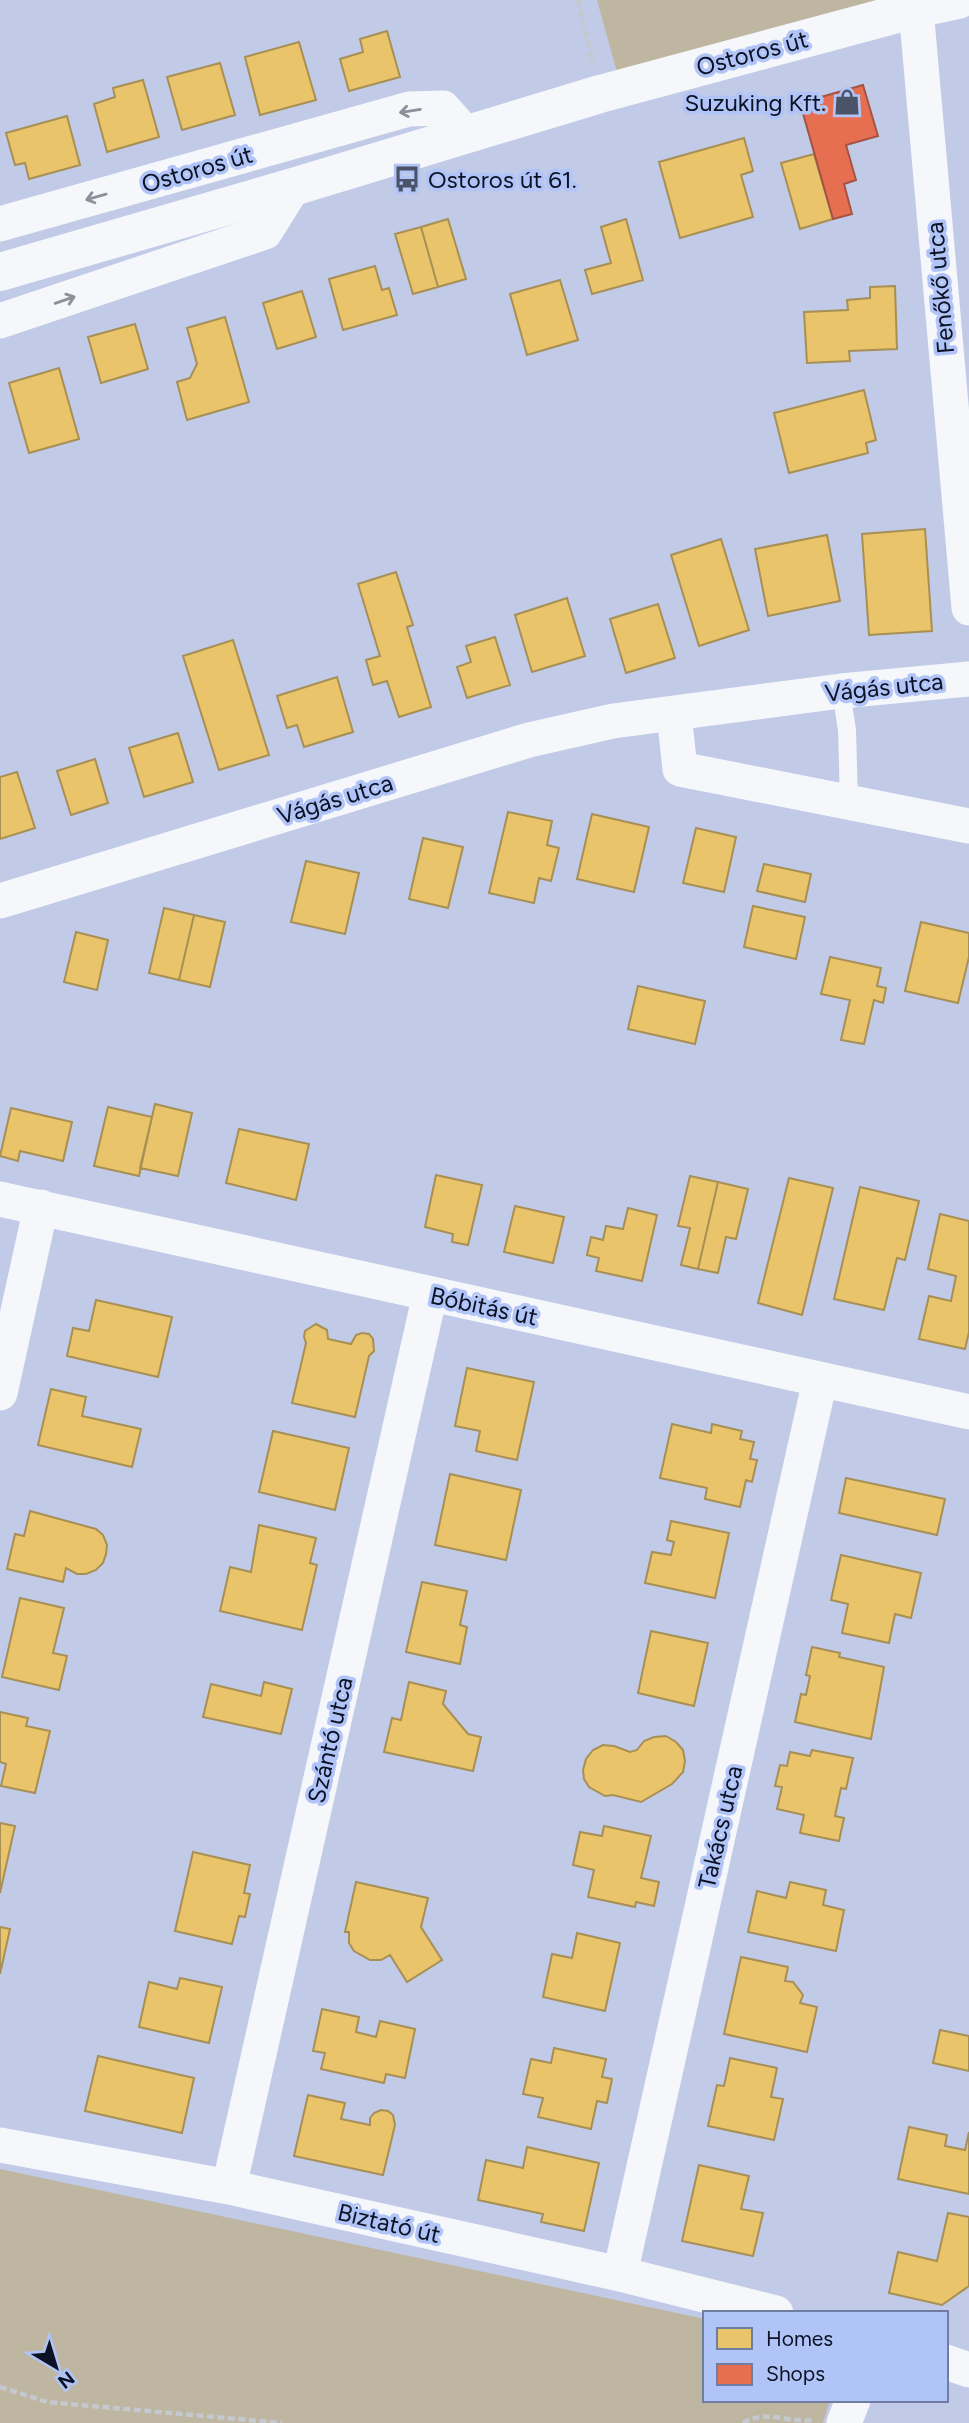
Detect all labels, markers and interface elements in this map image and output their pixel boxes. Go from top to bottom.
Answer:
street label: Ostoros út [693,24,811,82]
shop icon: Suzuking Kft. [832,87,862,117]
place label: Suzuking Kft. [685,88,826,117]
one-way arrow [399,105,422,118]
street label: Ostoros út [138,139,256,199]
bus stop icon: Ostoros út 61. [392,164,422,194]
place label: Ostoros út 61. [428,165,577,194]
one-way arrow [85,191,108,204]
street label: Fenőkő utca [920,221,960,355]
one-way arrow [53,293,75,305]
street label: Vágás utca [823,666,945,708]
street label: Vágás utca [274,768,396,830]
street label: Bóbitás út [428,1280,540,1332]
street label: Szántó utca [301,1674,359,1806]
street label: Takács utca [692,1763,748,1891]
street label: Biztató út [335,2197,443,2249]
legend [703,2311,948,2402]
text: Homes [766,2326,833,2351]
north arrow [21,2332,91,2402]
text: Shops [766,2361,825,2386]
text: N [53,2366,79,2394]

